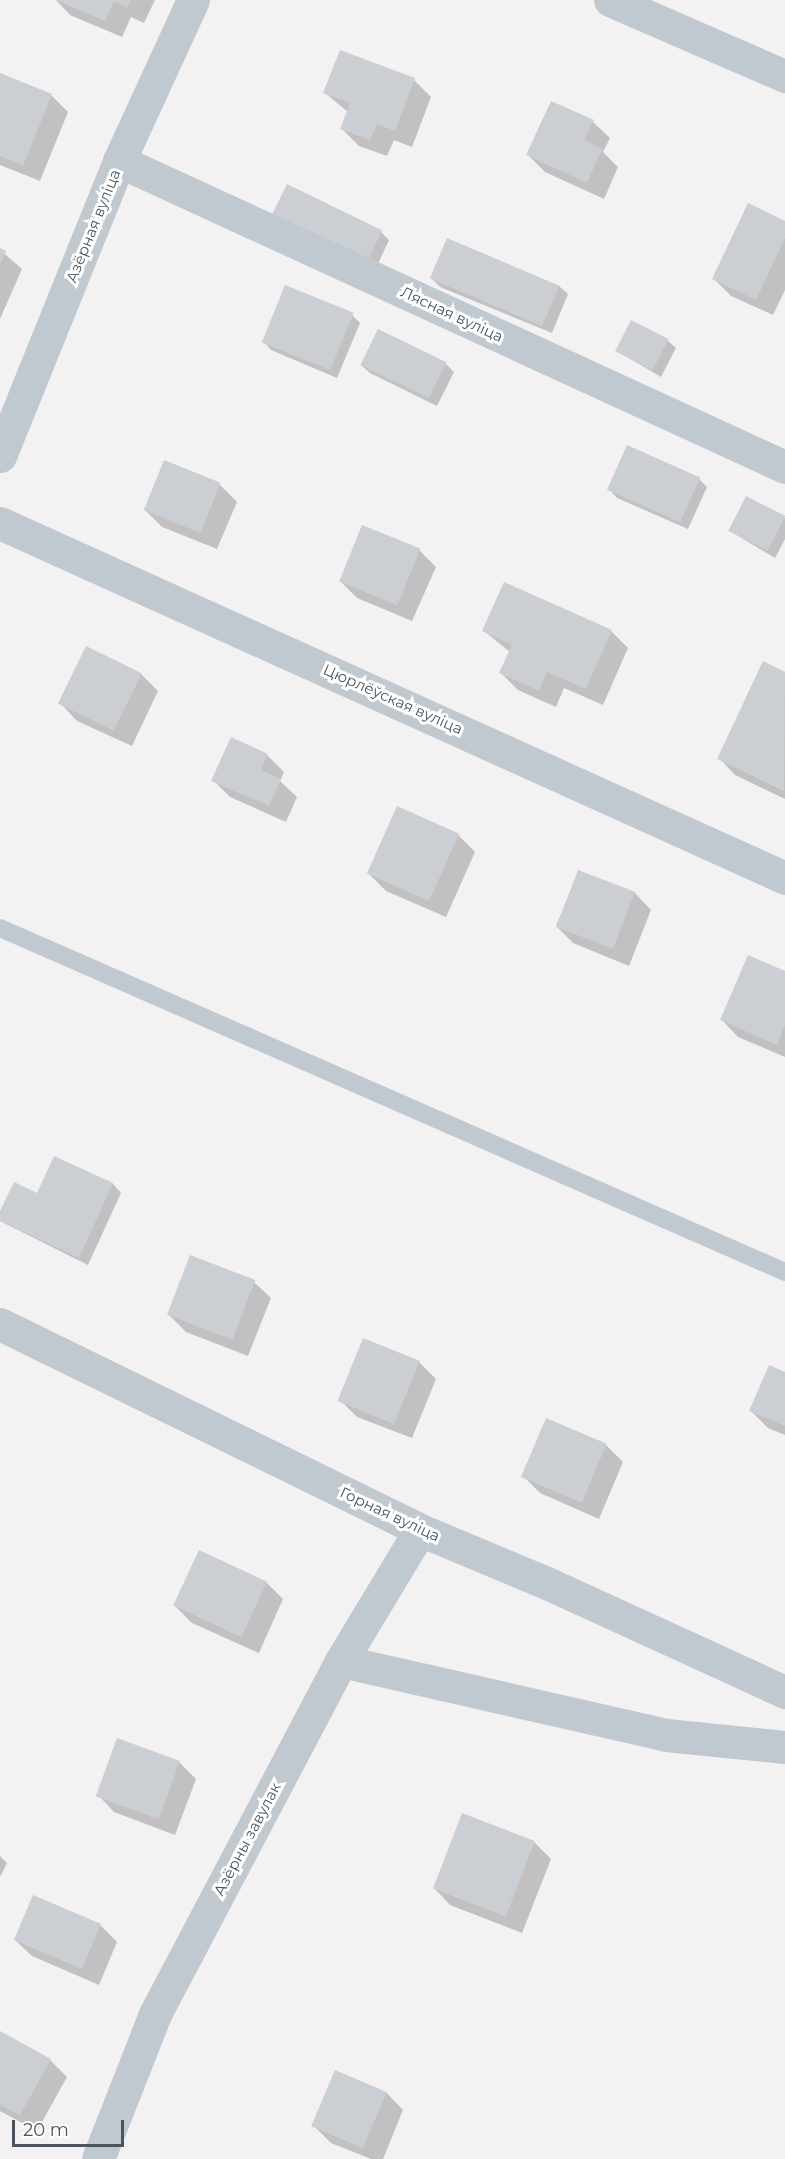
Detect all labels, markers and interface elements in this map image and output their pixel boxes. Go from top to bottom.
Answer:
street label: Азёрная вуліца [62,167,124,285]
street label: Лясная вуліца [398,282,506,346]
street label: Цюрлёўская вуліца [320,660,466,738]
street label: Горная вуліца [337,1483,443,1545]
street label: Азёрны завулак [210,1779,284,1899]
scale bar [15,2108,128,2146]
text: 20 m [23,2119,69,2141]

